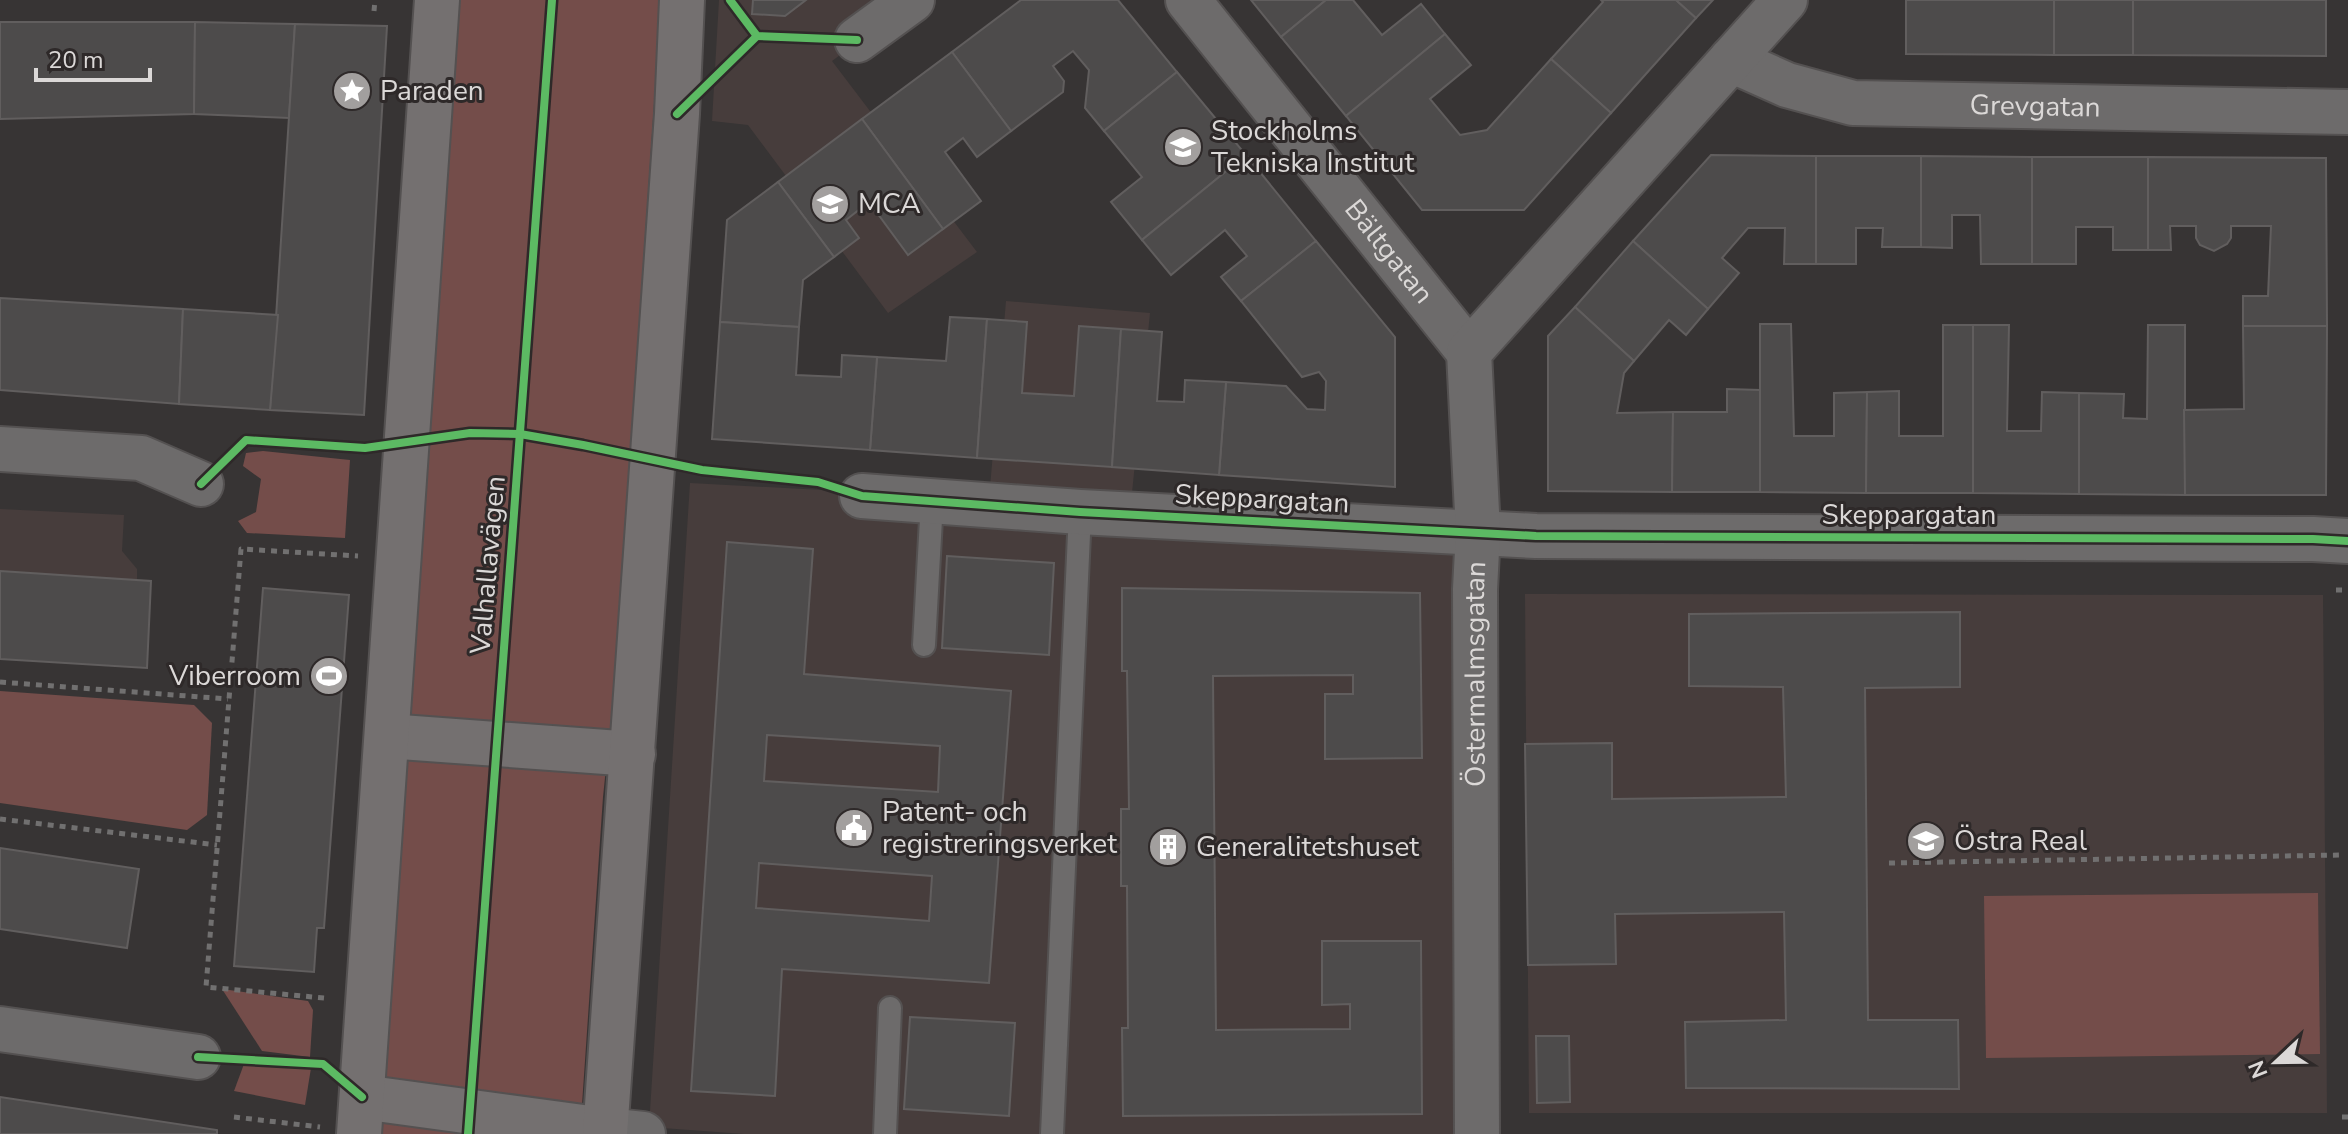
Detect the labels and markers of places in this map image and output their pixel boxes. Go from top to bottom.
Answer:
place icon: Paraden [331,70,373,112]
place label: Paraden [380,72,484,110]
place label: Stockholms Tekniska Institut [1211,112,1415,182]
school or university icon: Stockholms Tekniska Institut [1162,126,1204,168]
school or university icon: MCA [809,183,851,225]
place label: MCA [858,185,921,223]
sports icon: Viberroom [308,655,350,697]
place label: Viberroom [168,657,301,695]
place label: Patent- och registreringsverket [882,793,1117,863]
public building icon: Patent- och registreringsverket [833,807,875,849]
school or university icon: Östra Real [1905,820,1947,862]
place label: Östra Real [1954,822,2088,860]
building icon: Generalitetshuset [1147,826,1189,868]
place label: Generalitetshuset [1196,828,1419,866]

